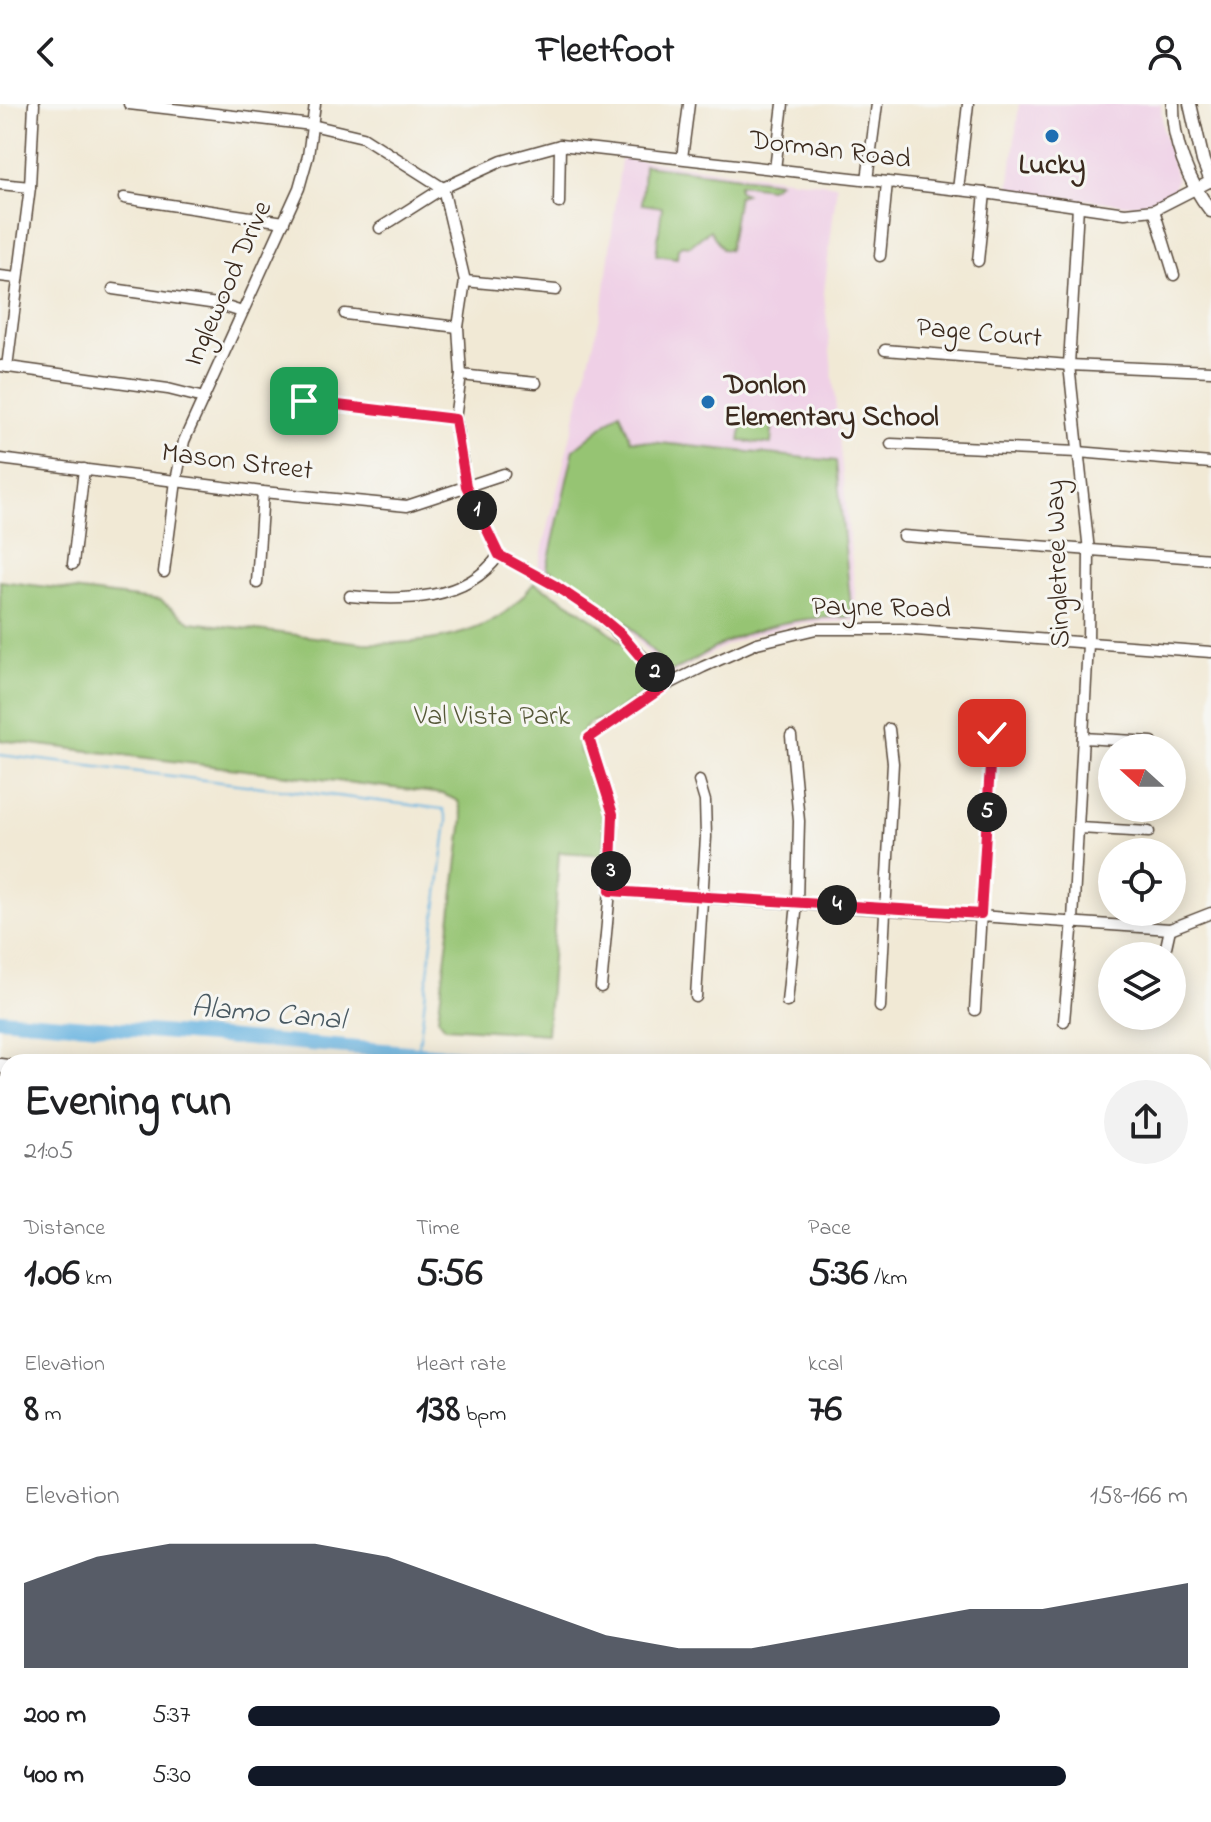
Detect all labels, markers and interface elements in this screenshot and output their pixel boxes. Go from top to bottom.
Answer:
text: Fleetfoot [537,26,674,79]
icon: back [24,30,68,74]
icon: person [1143,30,1187,74]
street label: Dorman Road [746,121,913,181]
marker: Lucky [1043,127,1061,145]
place label: Lucky [1019,146,1085,187]
street label: Inglewood Drive [174,194,284,373]
street label: Page Court [915,308,1043,360]
place label: Donlon Elementary School [722,366,939,439]
pin [270,367,338,435]
icon: arrive [282,379,326,423]
marker: Donlon Elementary School [699,393,717,411]
street label: Mason Street [159,433,315,493]
street label: Singletree Way [1036,479,1082,649]
pin: 1 [457,490,497,530]
text: 1 [474,494,481,526]
street label: Payne Road [811,587,951,631]
pin: 2 [635,652,675,692]
text: 2 [650,656,660,688]
park label: Val Vista Park [413,697,571,738]
pin [958,699,1026,767]
icon: check [970,711,1014,755]
north arrow [1098,734,1186,822]
map controls [1098,734,1186,1030]
pin: 5 [967,792,1007,832]
text: 5 [981,796,993,828]
button: locate [1098,838,1186,926]
pin: 3 [591,851,631,891]
text: 3 [606,855,616,887]
pin: 4 [817,885,857,925]
text: 4 [832,889,842,921]
button: layers [1098,942,1186,1030]
water label: Alamo Canal [189,986,351,1044]
text: Evening run [24,1071,231,1135]
button: share [1104,1080,1188,1164]
text: 21:05 [24,1133,74,1171]
text: Distance [24,1213,105,1245]
text: Time [416,1213,460,1245]
text: Pace [808,1213,851,1245]
text: 1.06 [24,1245,80,1304]
text: 5:56 [416,1245,483,1304]
text: 5:36 [808,1245,868,1304]
text: km [80,1263,112,1295]
text: /km [868,1263,907,1295]
text: Elevation [24,1349,105,1381]
text: Heart rate [416,1349,506,1381]
text: kcal [808,1349,843,1381]
text: 8 [24,1381,39,1440]
text: 138 [416,1381,460,1440]
text: 76 [808,1381,842,1440]
text: m [39,1399,62,1431]
text: bpm [460,1399,506,1431]
text: Elevation [24,1478,120,1516]
text: 158–166 m [1090,1478,1188,1516]
text: 200 m [24,1697,86,1735]
text: 5:37 [152,1697,191,1735]
text: 400 m [24,1757,84,1795]
text: 5:30 [152,1757,191,1795]

